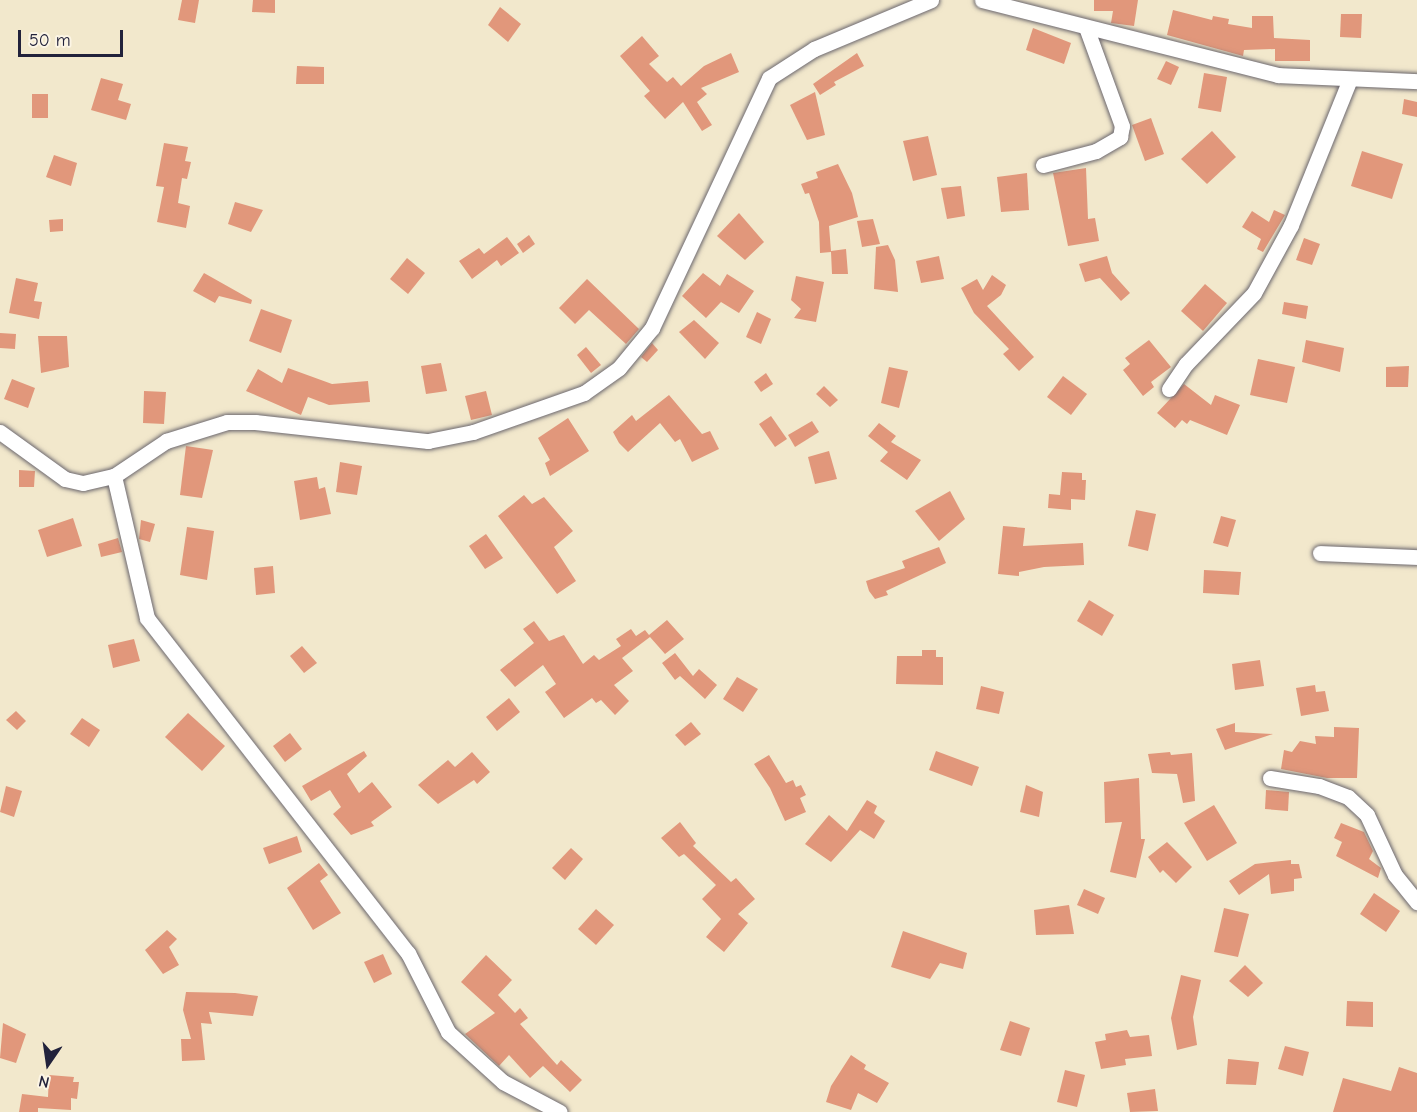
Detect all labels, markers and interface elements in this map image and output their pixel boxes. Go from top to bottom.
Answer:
scale bar [21,18,126,56]
text: 50 m [29,30,71,51]
north arrow [18,1034,78,1094]
text: N [37,1072,51,1091]

